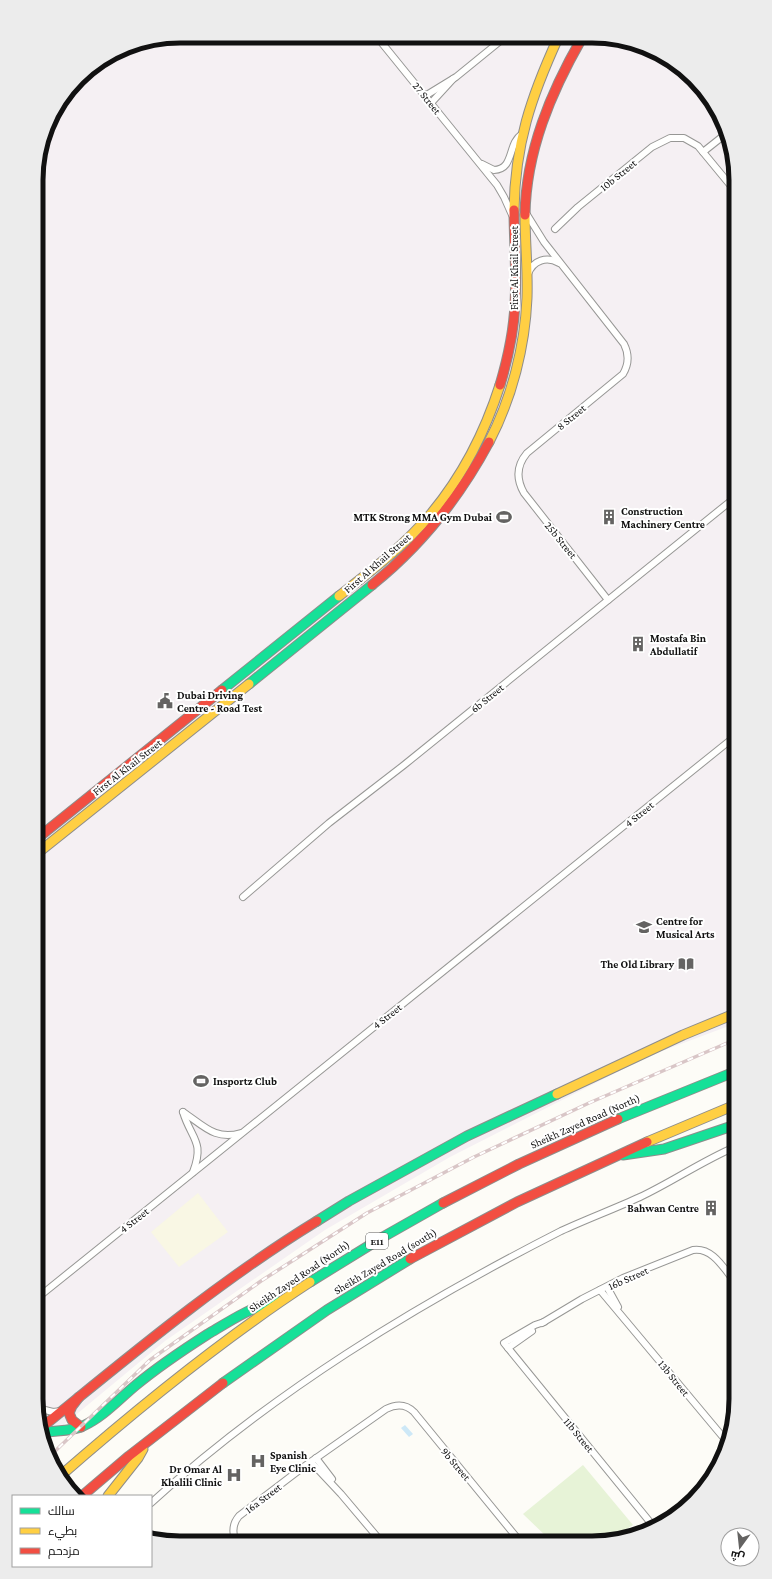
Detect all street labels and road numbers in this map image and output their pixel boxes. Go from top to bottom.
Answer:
street label: 27 Street [410,79,444,117]
street label: 10b Street [597,156,639,193]
street label: First Al Khail Street [508,226,520,310]
street label: 8 Street [554,401,588,432]
street label: 25b Street [543,519,580,561]
street label: First Al Khail Street [341,531,413,595]
street label: 6b Street [468,681,506,715]
street label: First Al Khail Street [90,736,164,798]
street label: 4 Street [622,799,656,829]
street label: 4 Street [370,1001,404,1031]
street label: Sheikh Zayed Road (North) [528,1091,642,1152]
street label: 4 Street [117,1205,151,1235]
street label: Sheikh Zayed Road (south) [331,1226,439,1297]
road number: E11 [366,1233,388,1249]
street label: Sheikh Zayed Road (North) [246,1238,352,1315]
street label: 16b Street [606,1264,650,1292]
street label: 13b Street [656,1358,692,1399]
street label: 11b Street [561,1415,597,1455]
street label: 9b Street [439,1445,473,1483]
street label: 16a Street [243,1480,284,1515]

